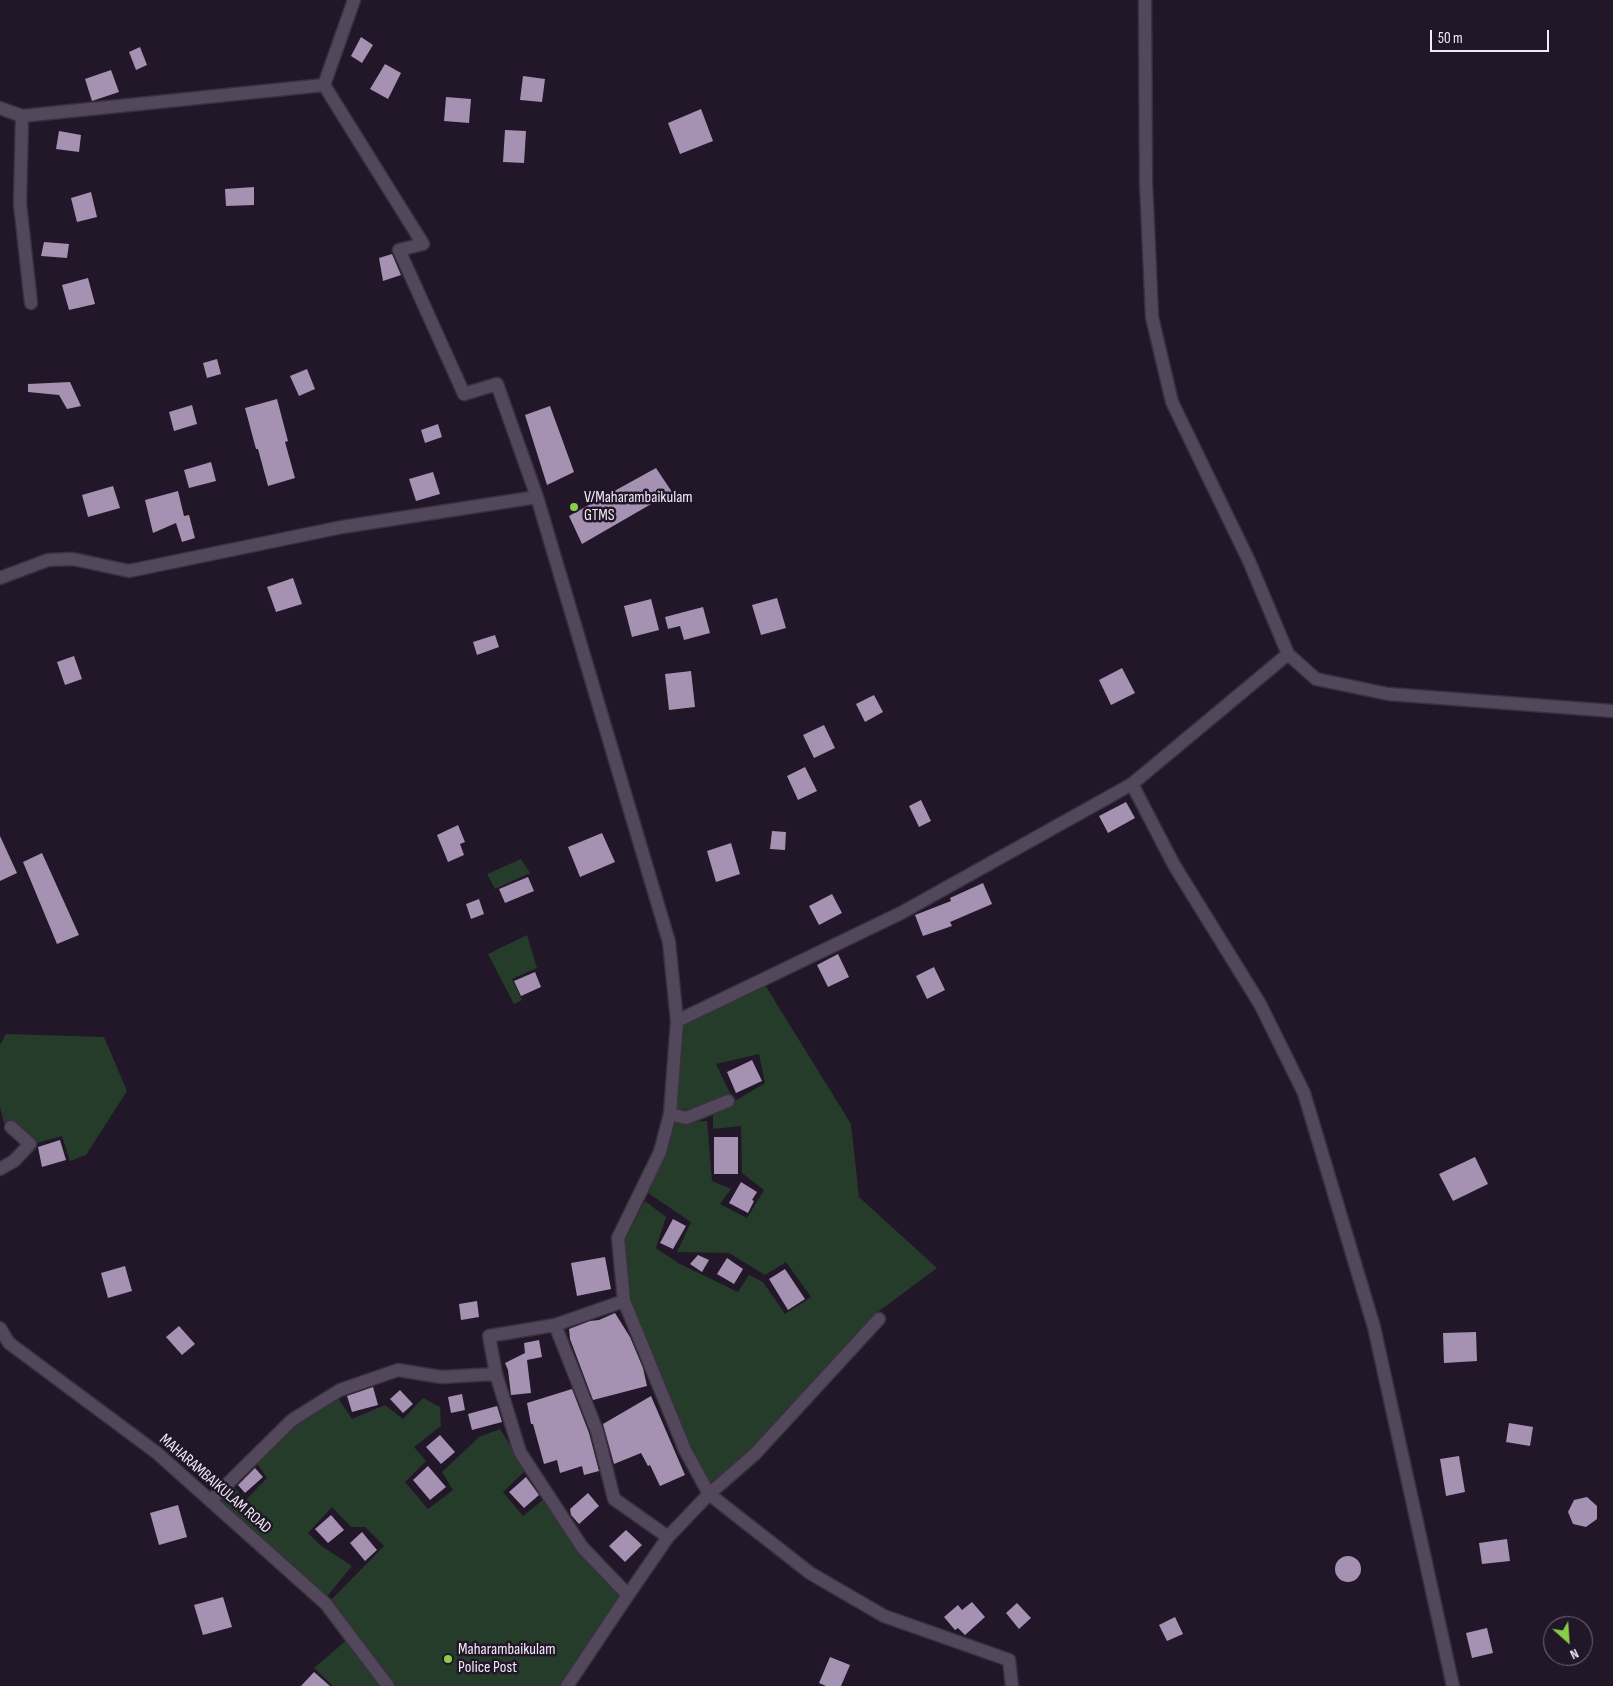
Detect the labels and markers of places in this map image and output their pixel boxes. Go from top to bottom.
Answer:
place label: V/Maharambaikulam GTMS [584,488,693,526]
marker: V/Maharambaikulam GTMS [568,501,580,513]
place label: Maharambaikulam Police Post [458,1640,555,1678]
marker: Maharambaikulam Police Post [442,1653,454,1665]

